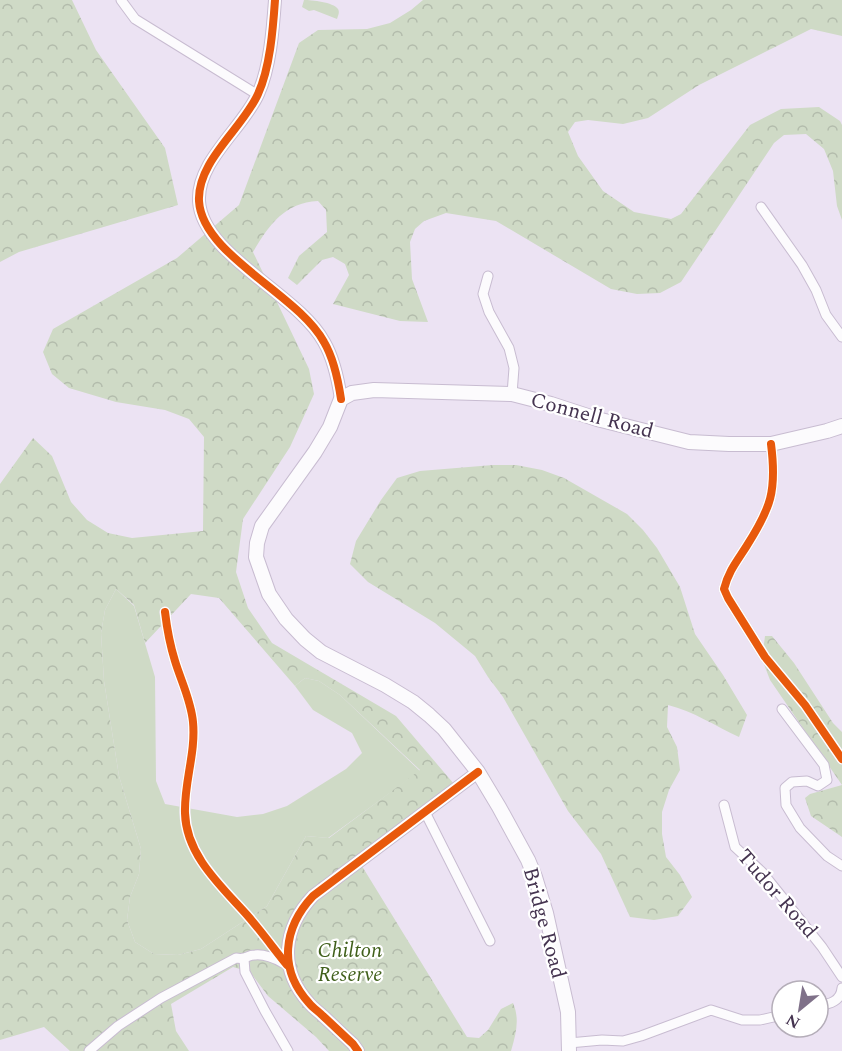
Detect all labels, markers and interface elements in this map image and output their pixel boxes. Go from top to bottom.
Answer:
street label: Connell Road [527,384,657,448]
street label: Tudor Road [729,842,825,946]
street label: Bridge Road [514,864,574,982]
park label: Chilton Reserve [318,935,382,991]
north arrow [770,979,830,1039]
text: N [781,1007,805,1035]

